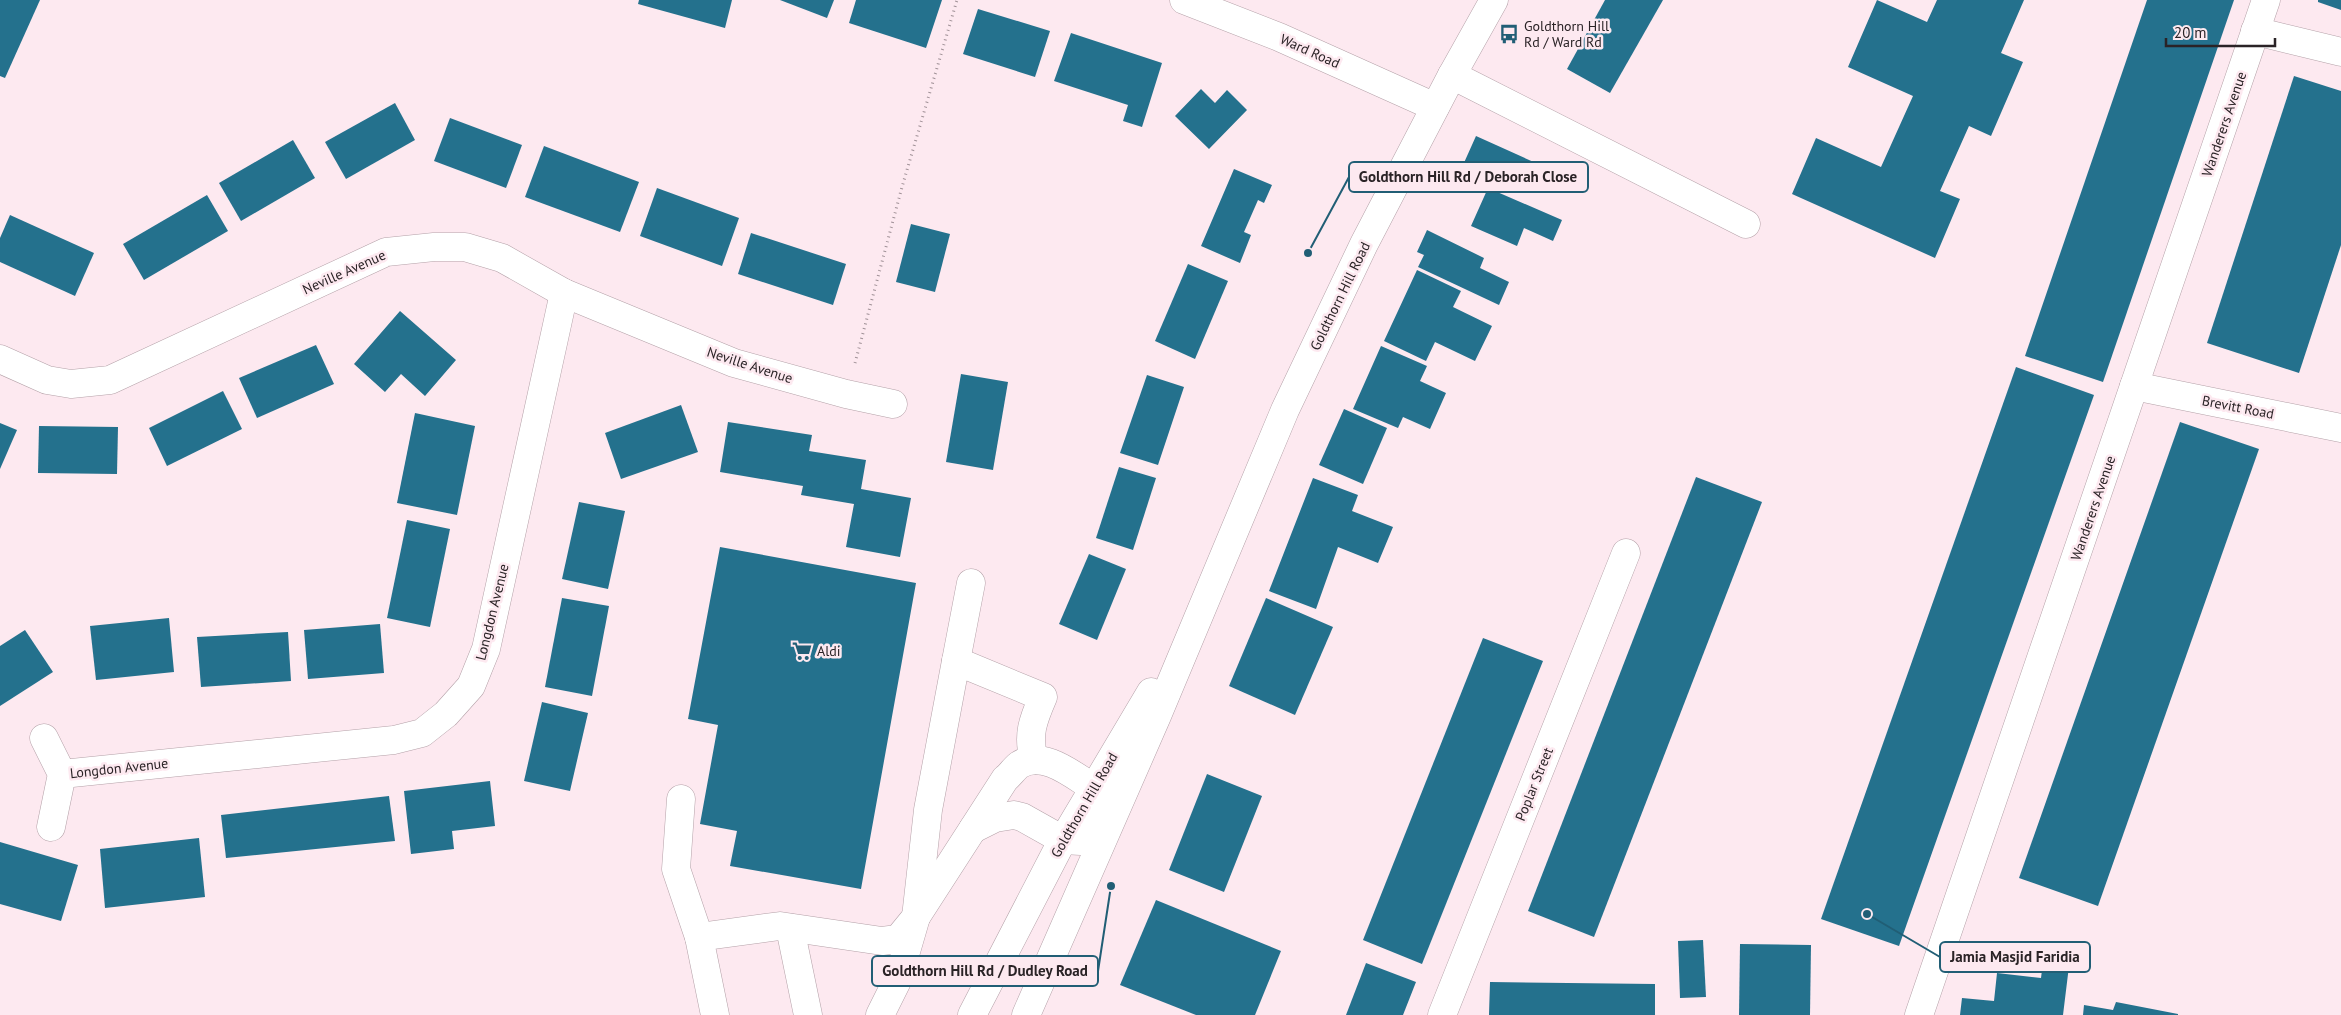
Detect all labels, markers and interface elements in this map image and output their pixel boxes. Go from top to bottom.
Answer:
scale bar [2166,15,2275,47]
place label: Goldthorn Hill Rd / Ward Rd [1524,17,1609,51]
bus stop icon: Goldthorn Hill Rd / Ward Rd [1498,23,1520,45]
text: 20 m [2174,23,2207,42]
street label: Ward Road [1277,30,1343,72]
street label: Wanderers Avenue [2198,69,2250,179]
callout: Goldthorn Hill Rd / Deborah Close [1349,162,1588,192]
text: Goldthorn Hill Rd / Deborah Close [1359,167,1578,186]
street label: Goldthorn Hill Road [1306,239,1374,353]
street label: Neville Avenue [300,246,388,298]
street label: Neville Avenue [705,343,795,387]
street label: Brevitt Road [2200,391,2276,423]
street label: Wanderers Avenue [2067,453,2119,563]
street label: Longdon Avenue [471,562,513,662]
supermarket icon: Aldi [791,640,813,662]
place label: Aldi [817,642,841,660]
street label: Poplar Street [1511,744,1557,823]
street label: Goldthorn Hill Road [1047,749,1121,861]
street label: Longdon Avenue [69,754,169,782]
callout: Jamia Masjid Faridia [1940,942,2090,972]
text: Jamia Masjid Faridia [1949,947,2080,966]
callout: Goldthorn Hill Rd / Dudley Road [872,956,1098,986]
text: Goldthorn Hill Rd / Dudley Road [882,961,1088,980]

